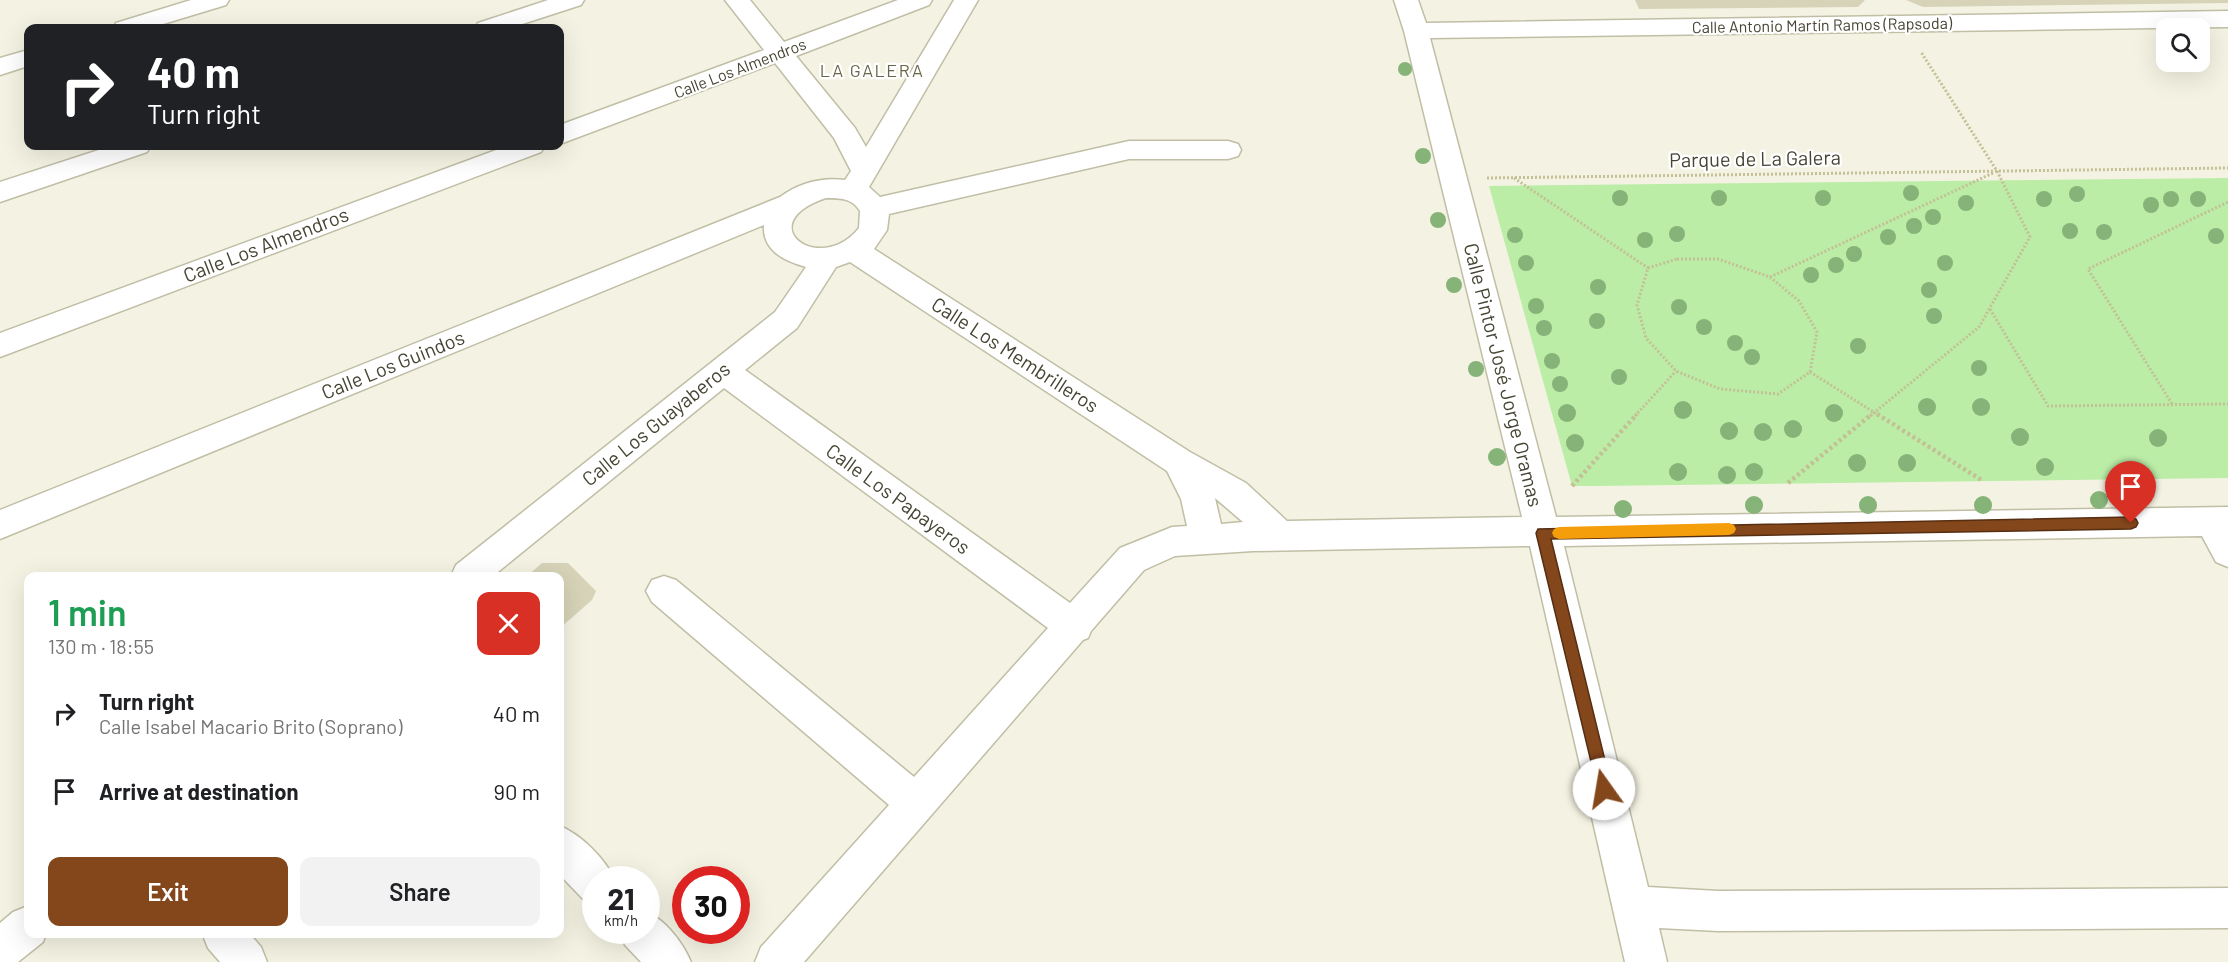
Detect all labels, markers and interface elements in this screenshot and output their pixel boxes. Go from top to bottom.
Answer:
street label: Calle Antonio Martín Ramos (Rapsoda) [1692,13,1953,36]
map controls [2156,18,2210,72]
button: search [2156,18,2210,72]
street label: Calle Los Almendros [671,34,809,101]
text: 40 m [147,46,240,96]
icon: right [48,48,126,126]
district label: LA GALERA [820,59,924,81]
text: Turn right [147,97,261,129]
street label: Parque de La Galera [1669,145,1841,171]
street label: Calle Los Almendros [180,202,352,287]
street label: Calle Pintor José Jorge Oramas [1460,240,1548,509]
street label: Calle Los Membrilleros [928,291,1104,417]
street label: Calle Los Guindos [318,324,468,404]
street label: Calle Los Guayaberos [577,356,734,490]
street label: Calle Los Papayeros [822,438,975,559]
pin [2105,461,2156,523]
icon: arrive [2114,470,2147,503]
text: 1 min [48,590,127,633]
button: close [477,592,540,655]
text: 130 m · 18:55 [48,634,154,658]
text: Turn right [99,688,194,714]
icon: right [48,697,81,730]
text: 40 m [493,700,540,726]
text: Calle Isabel Macario Brito (Soprano) [99,714,402,738]
position arrow [1572,757,1636,821]
icon: arrive [48,775,81,808]
text: Arrive at destination [99,778,298,804]
text: 90 m [494,778,540,804]
button: Exit [48,857,288,926]
button: Share [300,857,540,926]
speed limit sign: 30 [672,866,750,944]
text: 21 [607,880,635,916]
text: km/h [604,911,638,929]

